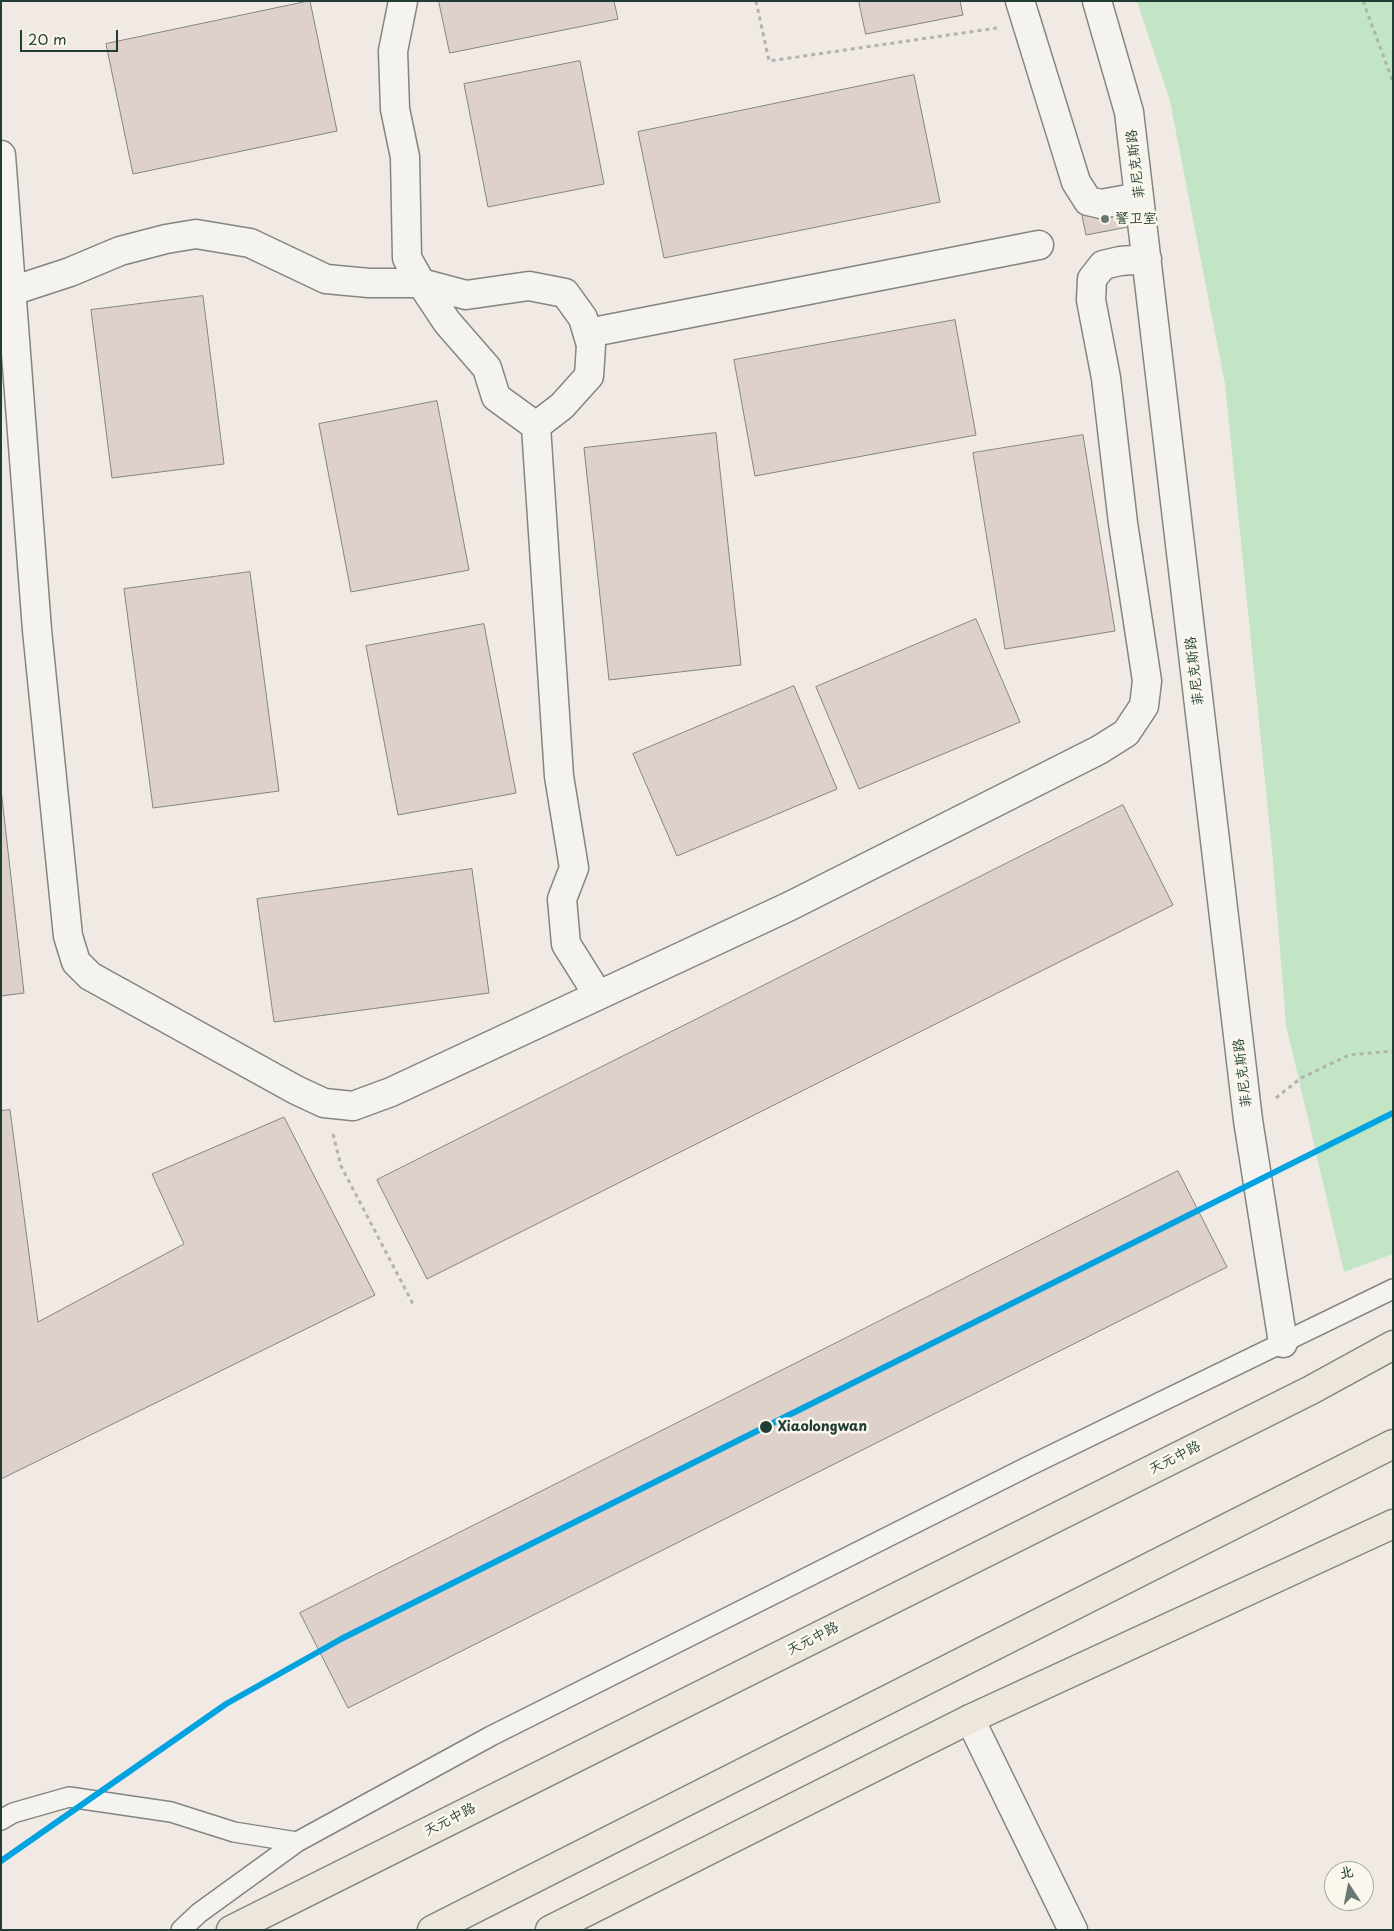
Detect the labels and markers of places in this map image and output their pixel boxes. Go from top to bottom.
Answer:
place label: 警卫室 [1115,211,1157,227]
marker: 警卫室 [1099,213,1111,225]
marker: Xiaolongwan [758,1419,774,1435]
place label: Xiaolongwan [778,1419,867,1435]

